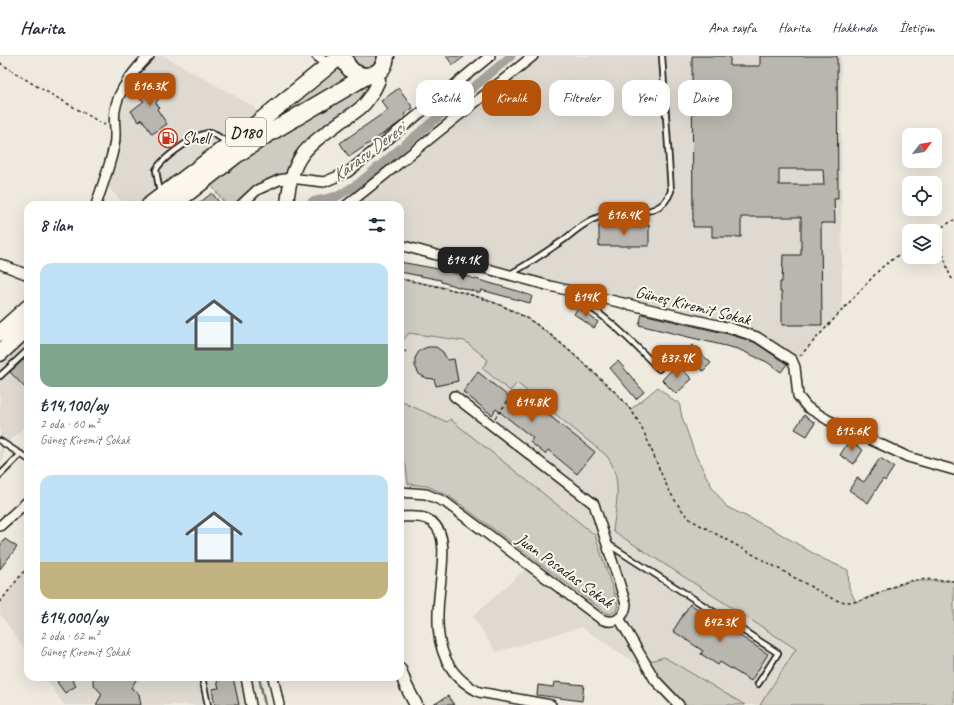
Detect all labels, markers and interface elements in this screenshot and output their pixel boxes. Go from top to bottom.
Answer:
text: Harita [20,16,64,40]
text: Ana sayfa [709,19,756,36]
text: Harita [778,19,810,36]
text: Hakkında [832,19,877,36]
text: İletişim [899,19,934,36]
pin: ₺16.3K [117,73,183,107]
text: ₺16.3K [134,78,166,94]
chip: Satılık [416,80,474,116]
chip: Kiralık [482,80,541,116]
chip: Filtreler [549,80,614,116]
chip: Yeni [622,80,670,116]
chip: Daire [678,80,732,116]
water label: Karasu Deresi [327,115,412,186]
road number: D180 [226,118,266,146]
fuel station icon: Shell [157,127,179,149]
place label: Shell [182,128,213,149]
north arrow [902,128,942,168]
map controls [902,128,942,264]
button: locate [902,176,942,216]
pin: ₺16.4K [591,202,657,236]
text: ₺16.4K [608,207,640,223]
icon: filters [366,214,388,236]
text: 8 ilan [40,215,73,236]
button: layers [902,224,942,264]
pin: ₺14.1K [430,247,496,281]
text: ₺14.1K [447,252,479,268]
street label: Güneş Kiremit Sokak [633,281,754,330]
pin: ₺14K [562,284,610,318]
icon: home [178,289,250,361]
text: ₺14K [574,289,598,305]
pin: ₺37.9K [644,345,710,379]
text: ₺37.9K [661,350,693,366]
pin: ₺14.8K [499,389,565,423]
text: ₺14.8K [516,394,548,410]
text: ₺14,100/ay [40,395,108,416]
text: 2 oda · 60 m² [40,416,99,432]
pin: ₺15.6K [819,418,885,452]
text: ₺15.6K [836,423,868,439]
text: Güneş Kiremit Sokak [40,432,130,448]
icon: home [178,501,250,573]
street label: Juan Posadas Sokak [512,528,619,614]
text: ₺14,000/ay [40,607,108,628]
pin: ₺42.3K [687,609,753,643]
text: ₺42.3K [704,614,736,630]
text: 2 oda · 62 m² [40,628,99,644]
text: Güneş Kiremit Sokak [40,644,130,660]

